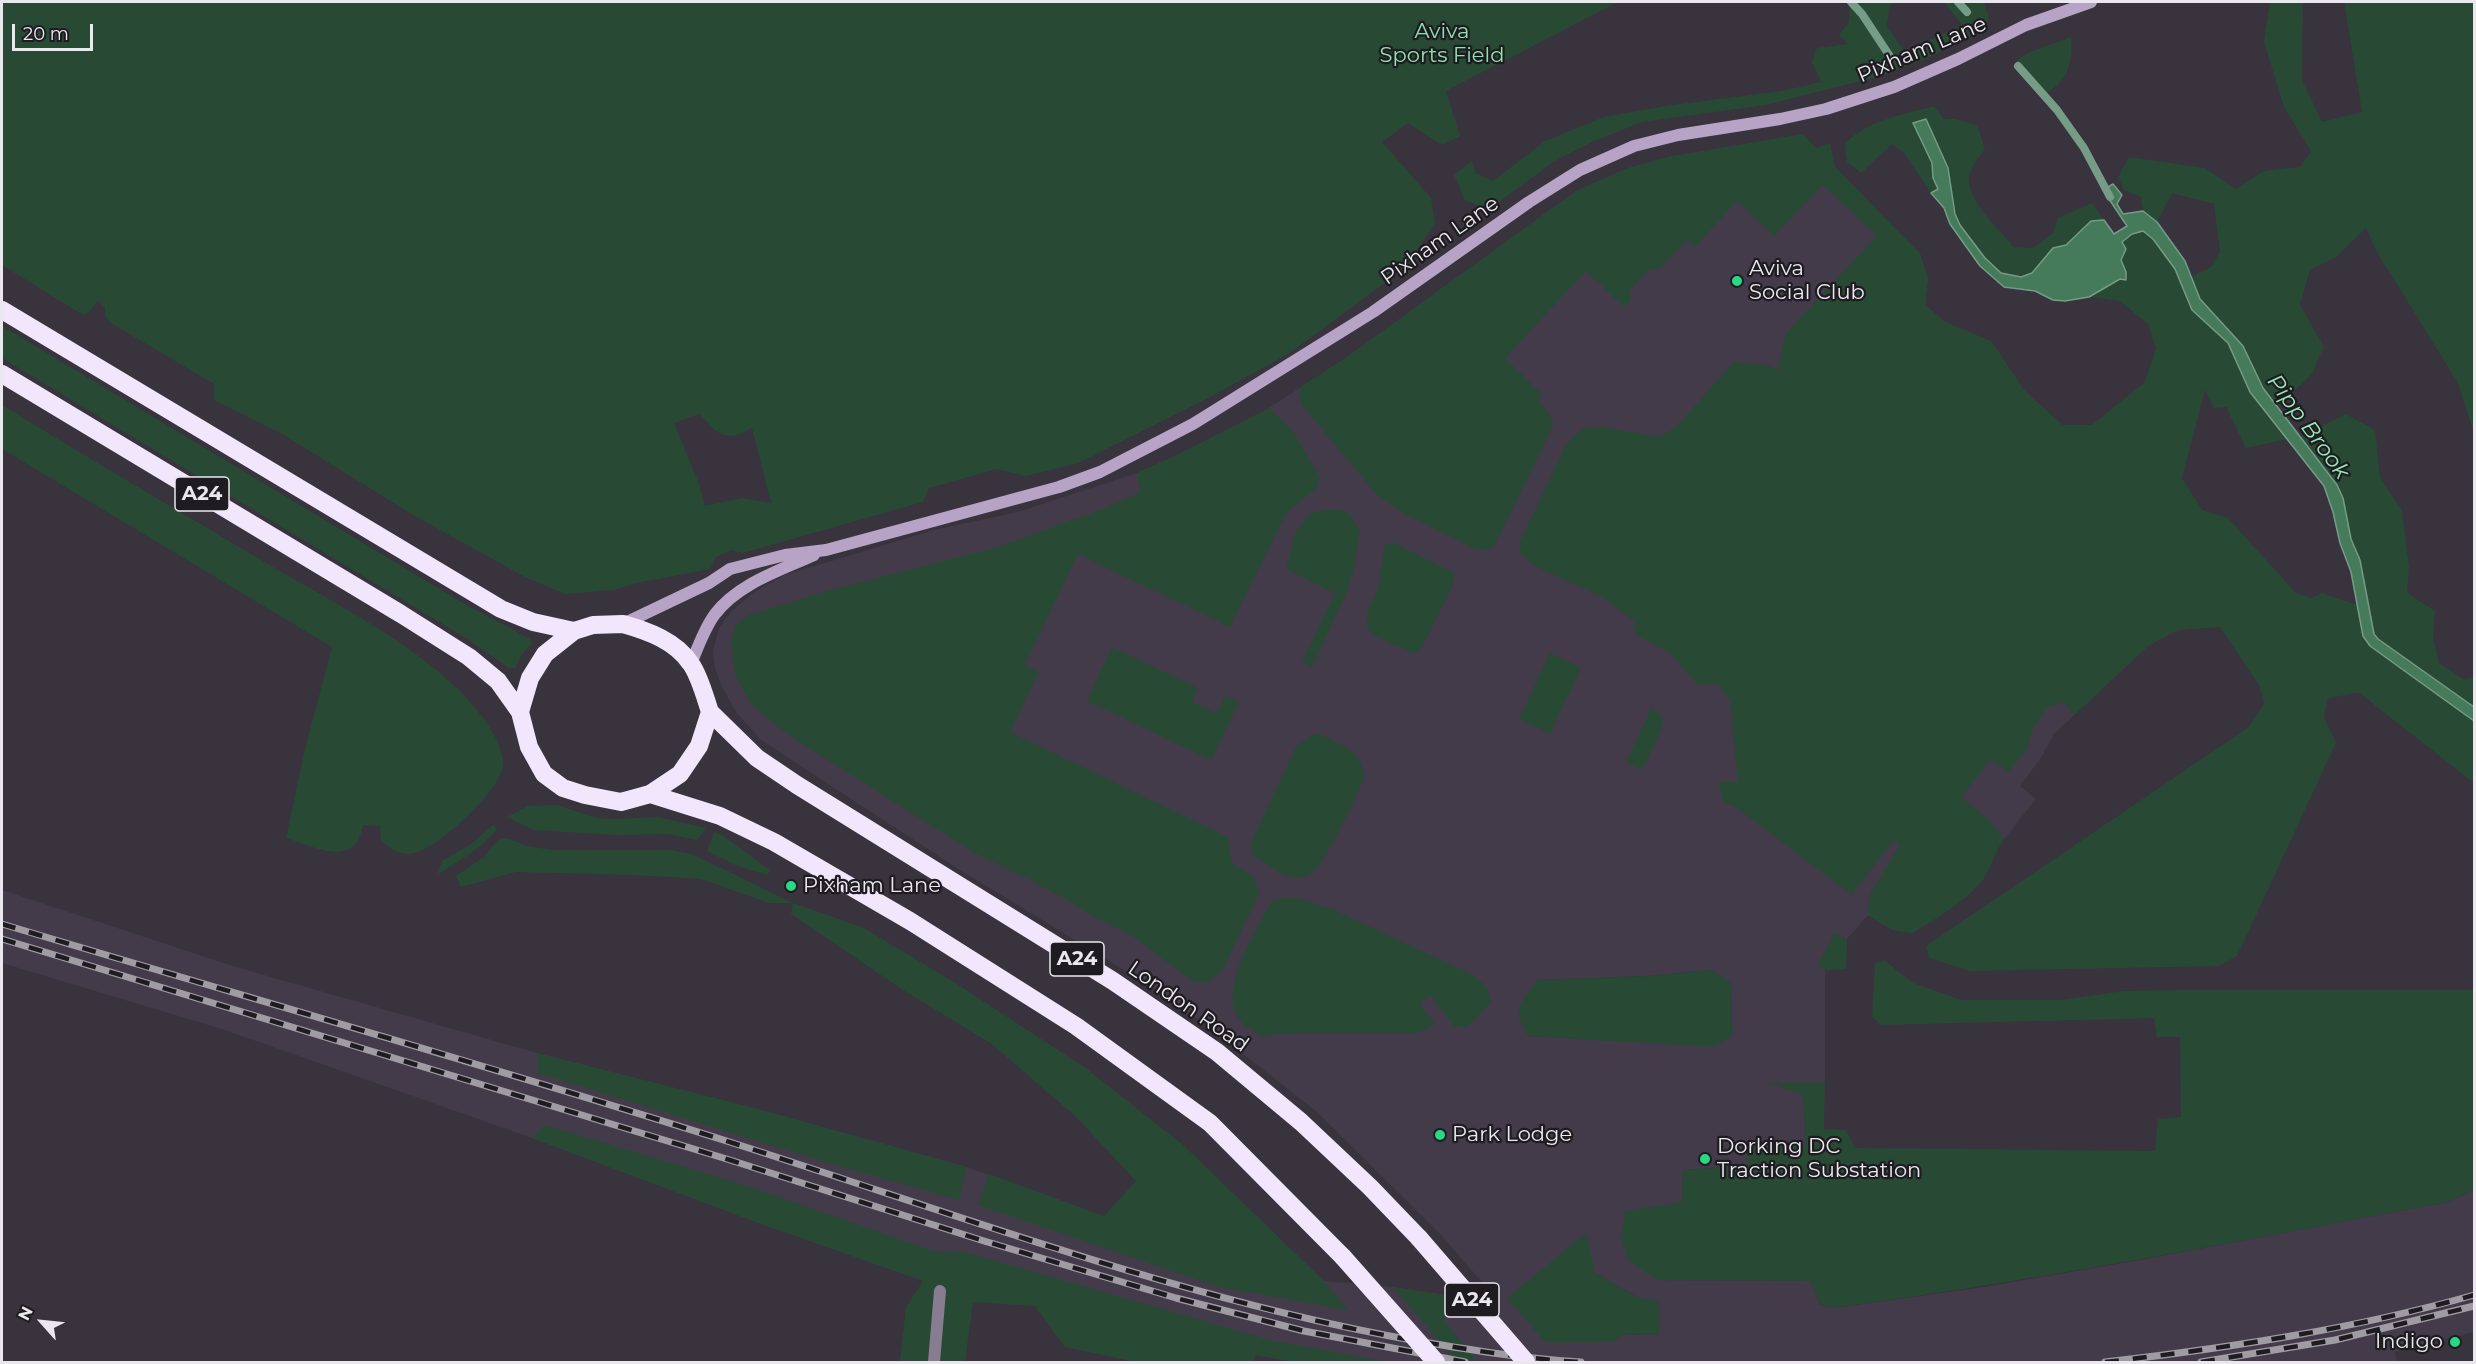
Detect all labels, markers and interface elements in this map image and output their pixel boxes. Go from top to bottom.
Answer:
street label: Pixham Lane [1854,11,1990,89]
scale bar [15,12,96,50]
park label: Aviva Sports Field [1380,19,1504,69]
text: 20 m [23,23,69,45]
street label: Pixham Lane [1376,191,1504,291]
place label: Aviva Social Club [1749,256,1865,306]
marker: Aviva Social Club [1730,274,1744,288]
water label: Pipp Brook [2261,369,2355,485]
road number: A24 [175,477,229,511]
place label: Pixham Lane [803,873,941,899]
marker: Pixham Lane [784,879,798,893]
road number: A24 [1050,942,1104,976]
street label: London Road [1123,956,1253,1058]
place label: Park Lodge [1452,1122,1572,1148]
marker: Park Lodge [1433,1128,1447,1142]
place label: Dorking DC Traction Substation [1717,1134,1921,1184]
marker: Dorking DC Traction Substation [1698,1152,1712,1166]
road number: A24 [1445,1283,1499,1317]
north arrow [12,1292,72,1352]
text: N [14,1304,37,1324]
place label: Indigo [2375,1329,2443,1355]
marker: Indigo [2448,1335,2462,1349]

